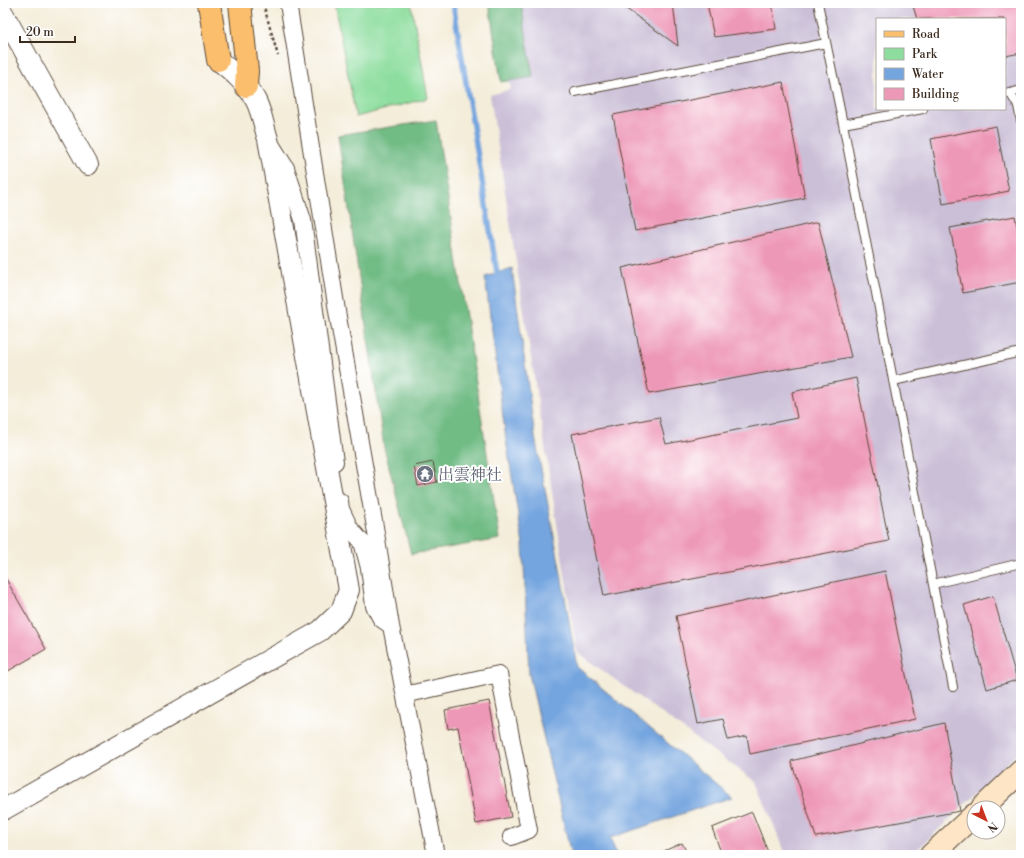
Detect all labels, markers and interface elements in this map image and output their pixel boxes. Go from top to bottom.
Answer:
scale bar [20,18,75,44]
legend [876,18,1006,110]
text: 20 m [26,25,54,40]
text: Road [912,27,940,42]
text: Park [912,47,938,62]
text: Water [911,67,944,82]
text: Building [911,87,960,102]
temple icon: 出雲神社 [415,464,435,484]
place label: 出雲神社 [438,465,502,485]
north arrow [966,800,1006,840]
text: N [984,819,1000,835]

